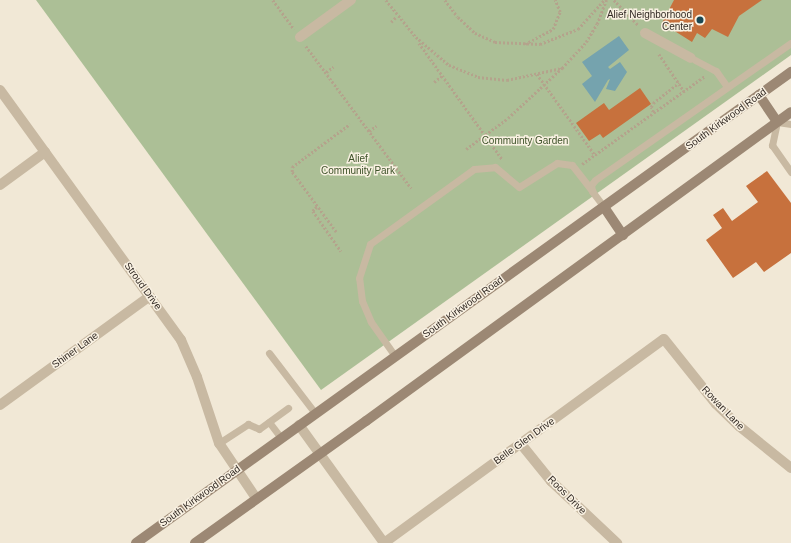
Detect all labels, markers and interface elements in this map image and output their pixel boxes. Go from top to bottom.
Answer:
place label: Alief Neighborhood Center [607,8,692,32]
marker: Alief Neighborhood Center [695,15,705,25]
street label: South Kirkwood Road [683,86,769,152]
park label: Commuinty Garden [482,135,568,147]
park label: Alief Community Park [321,152,395,176]
street label: Stroud Drive [122,260,164,312]
street label: South Kirkwood Road [420,274,506,340]
street label: Shiner Lane [50,329,100,371]
street label: Rowan Lane [699,384,747,432]
street label: Belle Glen Drive [491,415,557,467]
street label: South Kirkwood Road [157,463,243,529]
street label: Roos Drive [545,473,589,517]

